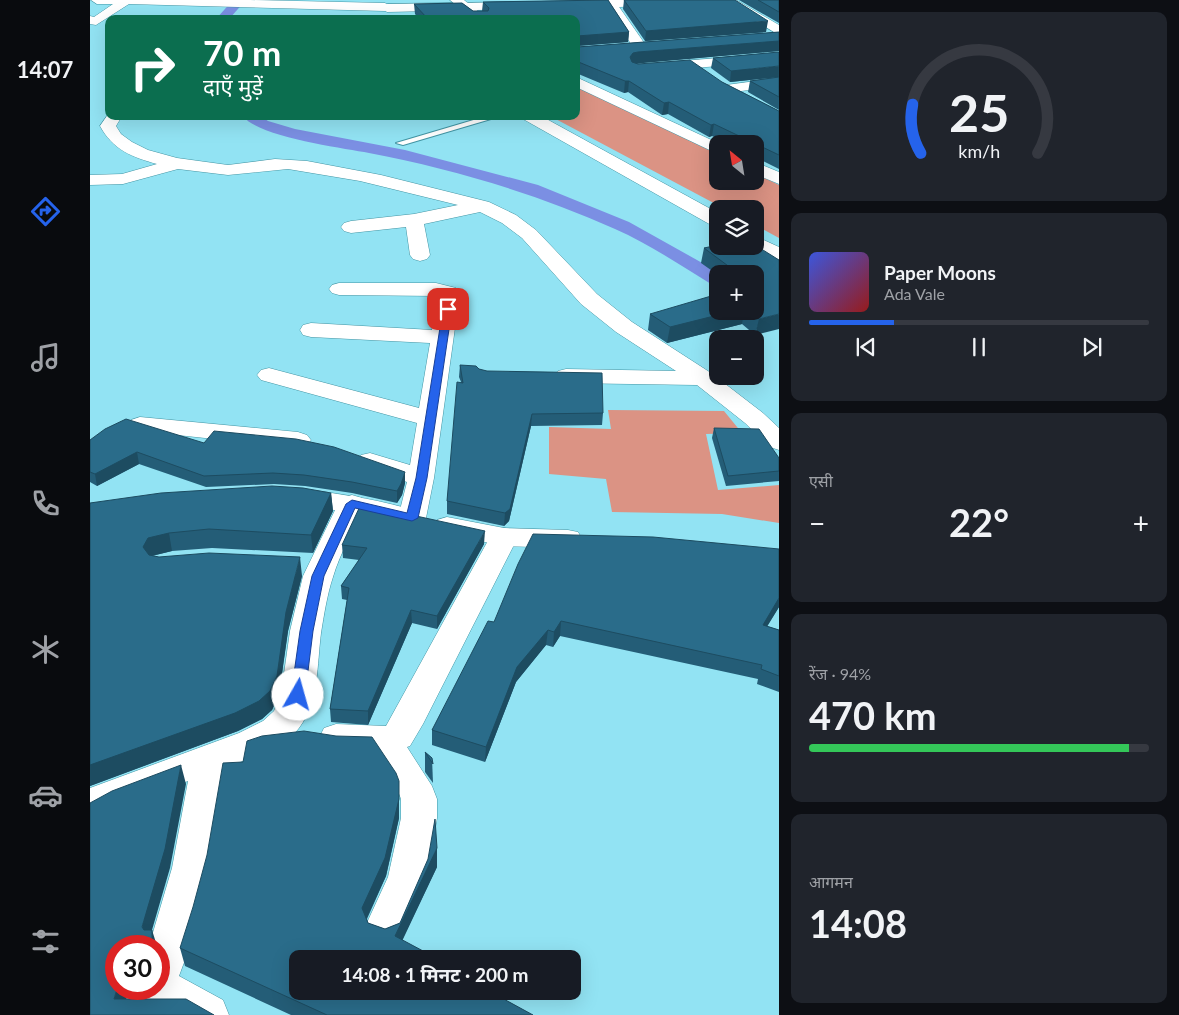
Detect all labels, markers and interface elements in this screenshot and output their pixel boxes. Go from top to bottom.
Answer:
text: 70 m [203,31,281,73]
icon: right [120,35,185,100]
text: 14:07 [17,56,73,83]
text: दाएँ मुड़ें [203,73,263,100]
text: 25 [949,81,1009,143]
north arrow [709,135,764,190]
map controls [709,135,764,385]
text: km/h [958,140,1000,162]
icon: directions [28,194,63,229]
button: layers [709,200,764,255]
text: Paper Moons [884,261,996,284]
button: + [709,265,764,320]
text: Ada Vale [884,284,945,303]
pin [427,288,469,330]
icon: arrive [434,295,462,323]
button: − [709,330,764,385]
icon: previous [852,333,880,361]
icon: pause [965,333,993,361]
icon: next [1078,333,1106,361]
icon: music [28,340,63,375]
text: एसी [809,471,833,490]
icon: phone [28,486,63,521]
text: 22° [949,499,1009,545]
text: − [809,506,825,540]
text: + [1133,506,1149,540]
icon: climate [28,632,63,667]
text: रेंज · 94% [809,664,871,683]
position arrow [271,668,323,720]
text: 470 km [809,692,937,738]
icon: car [28,778,63,813]
text: आगमन [809,872,853,891]
text: 14:08 [809,900,907,946]
icon: filters [28,924,63,959]
speed limit sign: 30 [105,935,170,1000]
text: 14:08 · 1 मिनट · 200 m [342,963,528,986]

